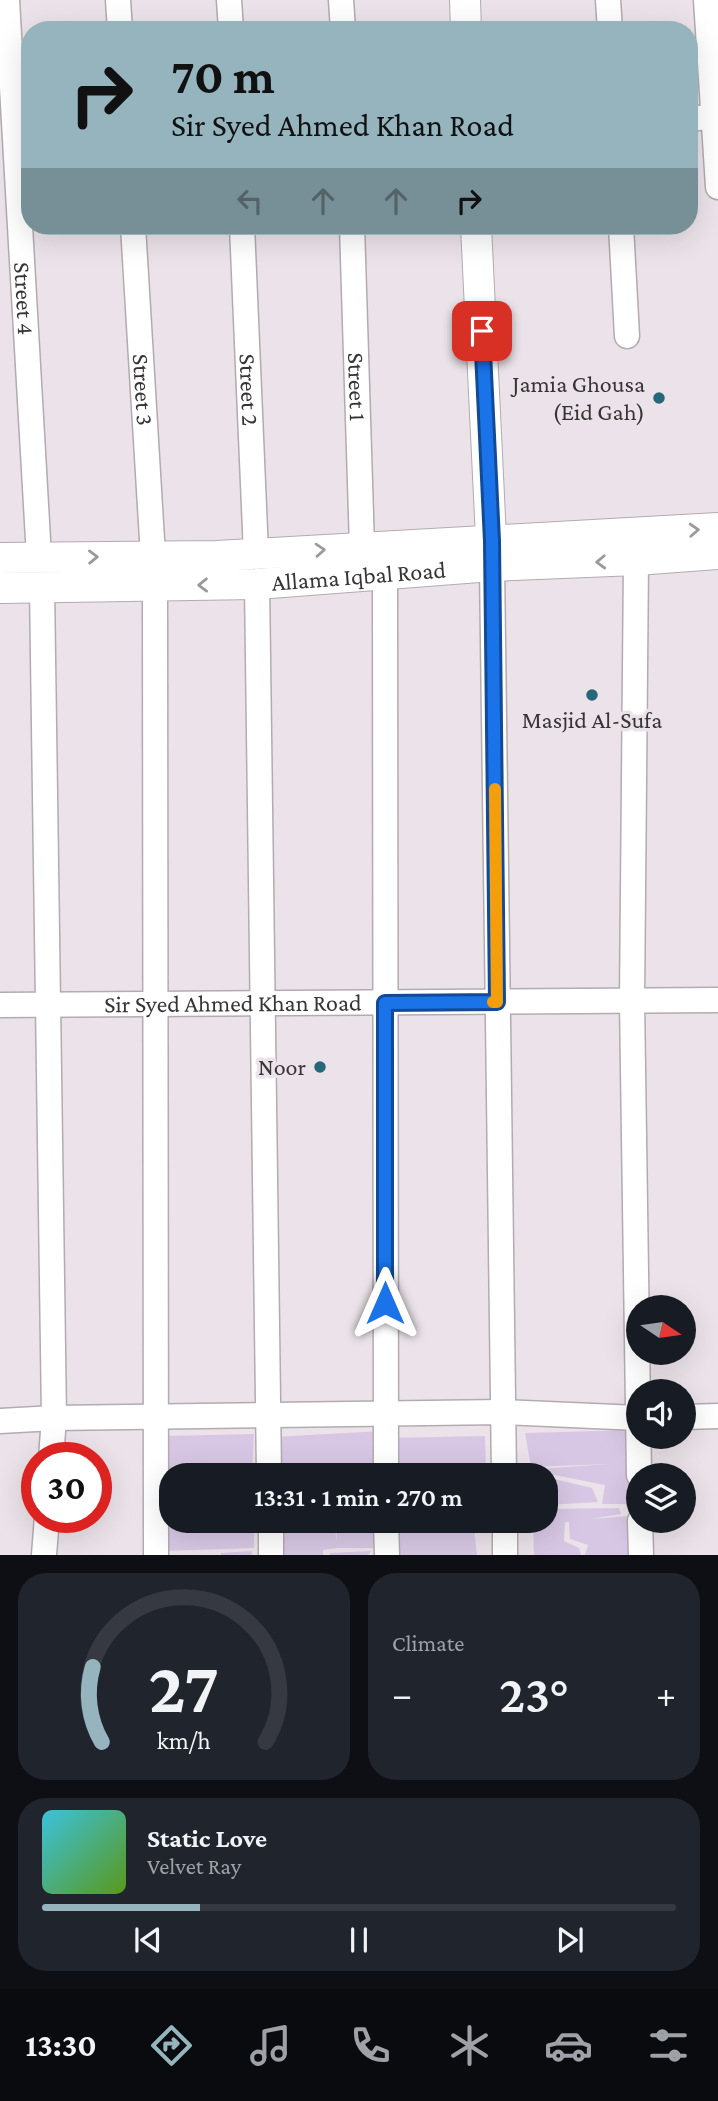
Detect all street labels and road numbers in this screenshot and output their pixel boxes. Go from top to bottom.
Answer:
street label: Street 4 [9,261,40,336]
street label: Street 1 [343,352,372,422]
street label: Street 3 [128,353,159,426]
street label: Street 2 [234,353,265,426]
street label: Allama Iqbal Road [270,556,447,596]
street label: Sir Syed Ahmed Khan Road [104,988,362,1017]

